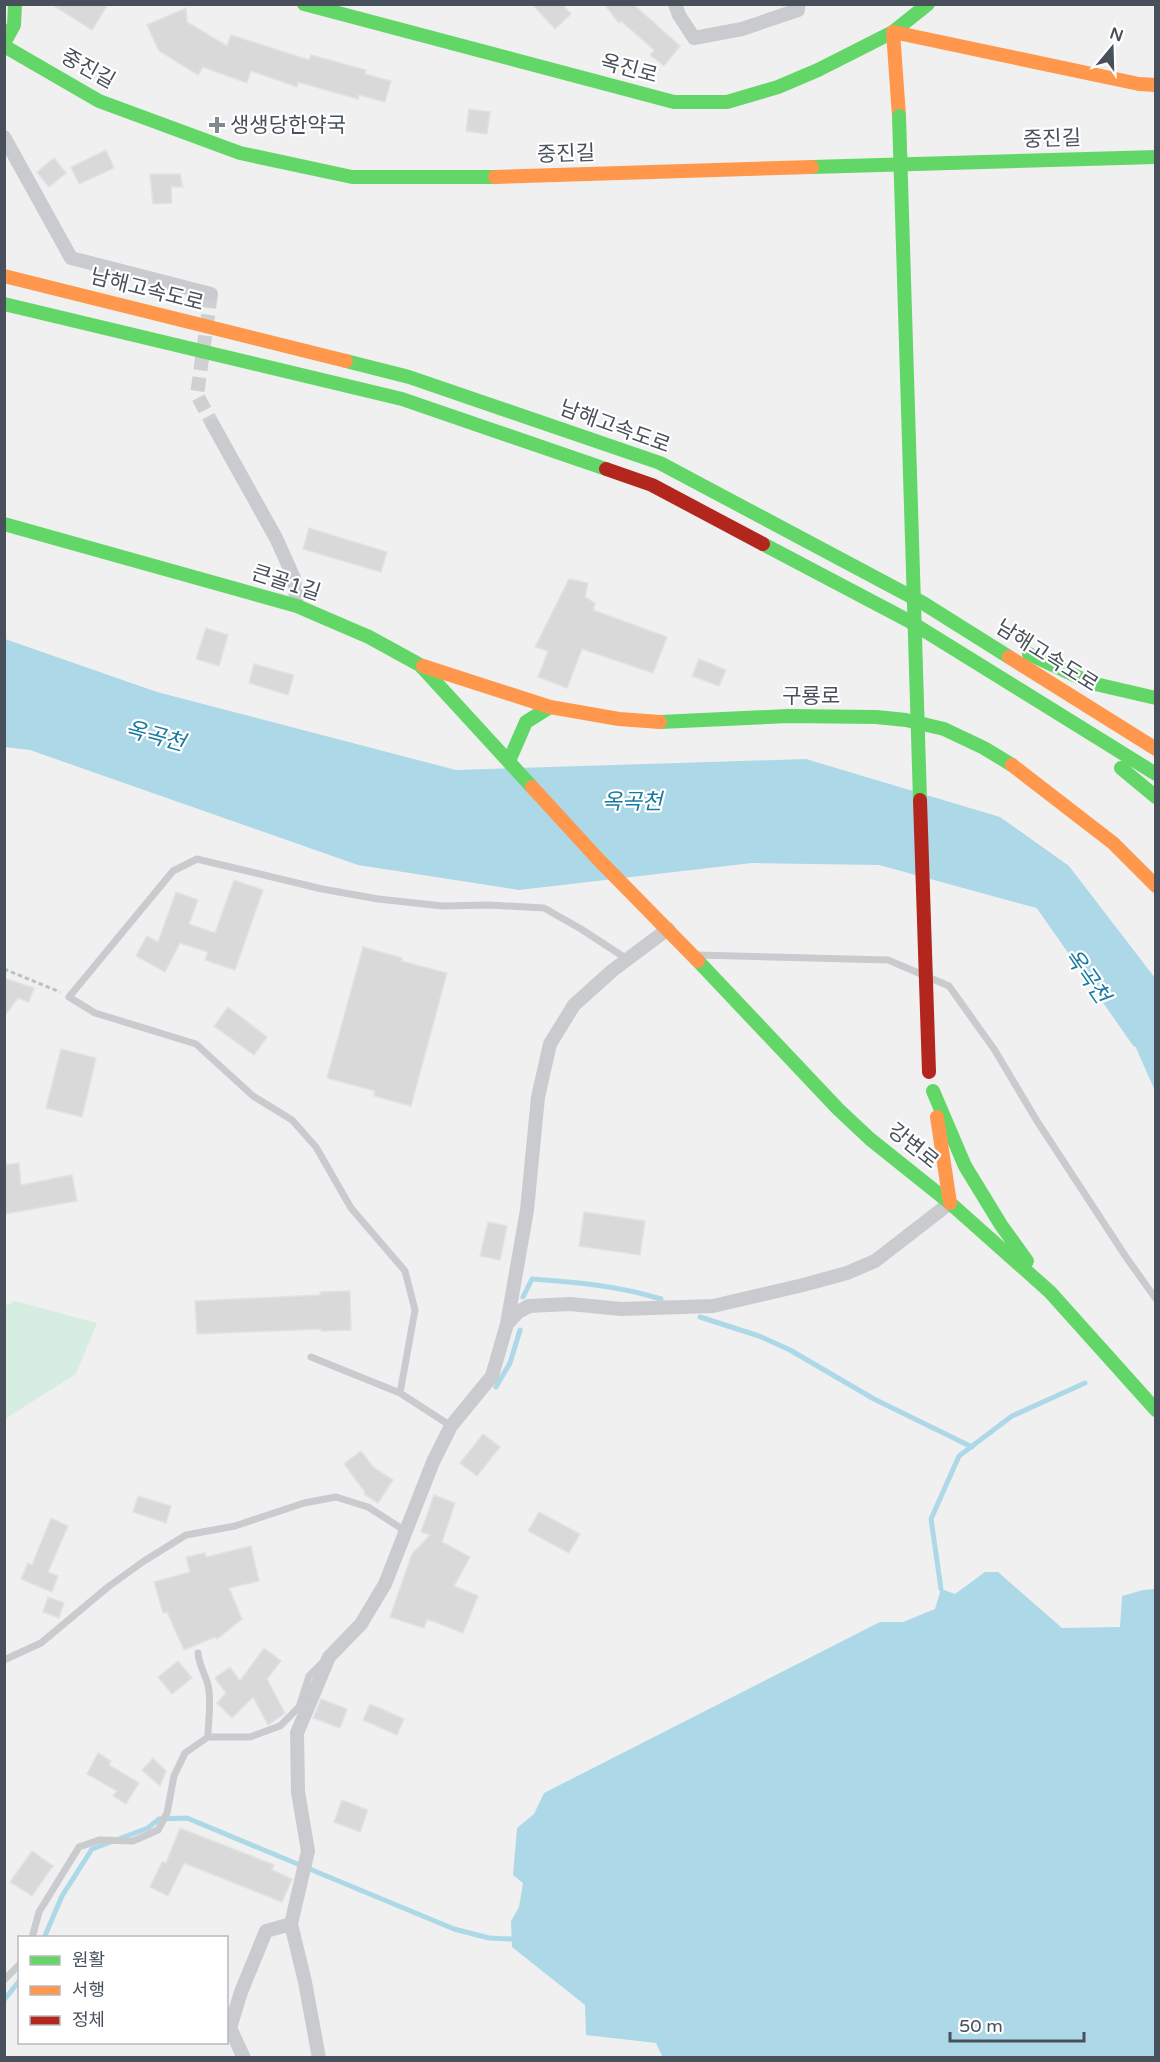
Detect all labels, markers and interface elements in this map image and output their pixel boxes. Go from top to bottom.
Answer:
north arrow [1082,18,1142,78]
text: N [1107,23,1126,46]
street label: 중진길 [57,44,119,94]
street label: 옥진로 [598,49,660,89]
place label: 생생당한약국 [230,113,346,138]
marker: 생생당한약국 [208,116,226,134]
street label: 중진길 [1023,125,1081,153]
street label: 중진길 [537,140,595,168]
street label: 남해고속도로 [88,264,206,316]
street label: 남해고속도로 [556,395,674,459]
street label: 큰골1길 [248,560,324,606]
street label: 남해고속도로 [991,615,1103,697]
street label: 구룡로 [782,684,840,709]
water label: 옥곡천 [122,716,190,757]
water label: 옥곡천 [602,789,665,815]
water label: 옥곡천 [1059,944,1117,1011]
street label: 강변로 [883,1118,943,1174]
legend [18,1936,228,2044]
text: 원활 [72,1949,105,1971]
text: 서행 [72,1979,105,2001]
scale bar [950,2005,1084,2043]
text: 정체 [72,2009,105,2031]
text: 50 m [959,2015,1003,2037]

